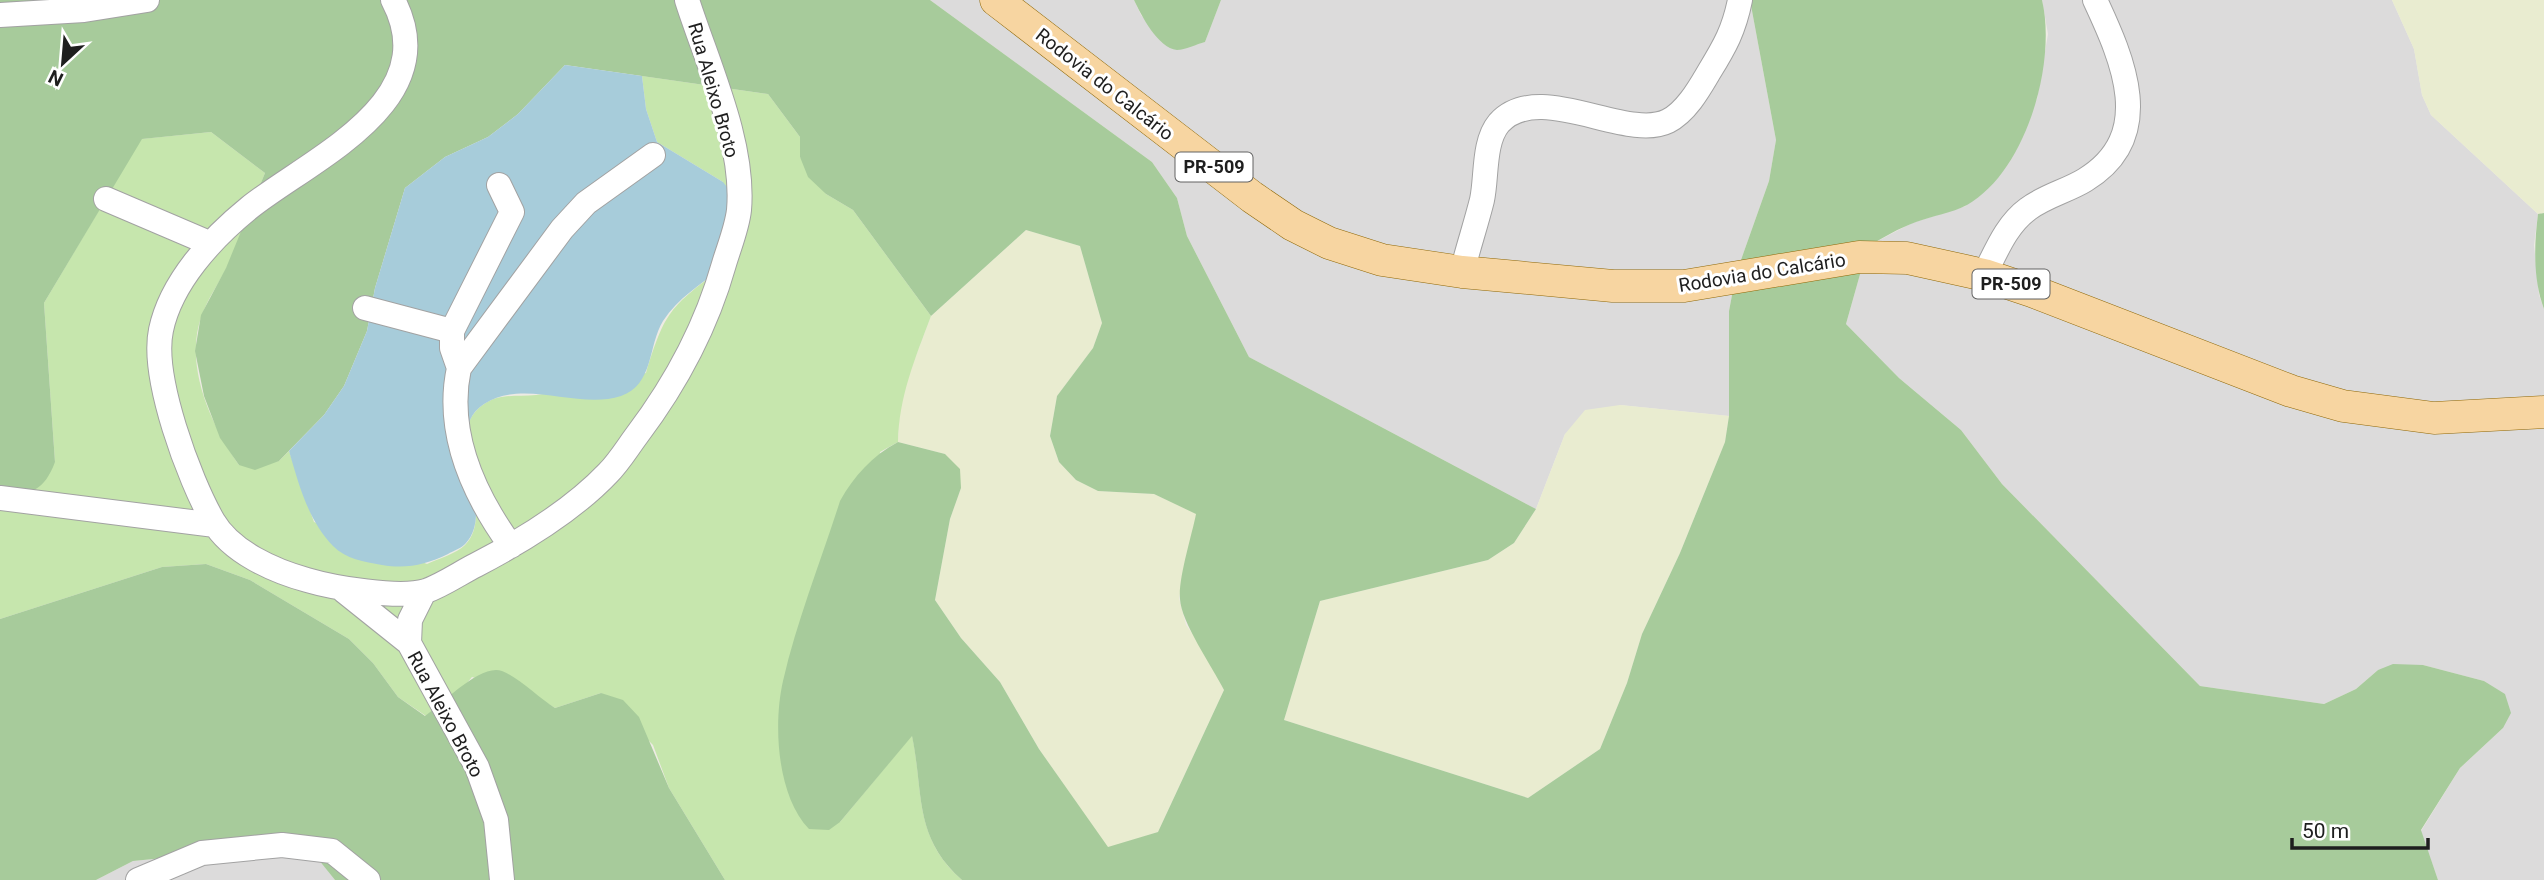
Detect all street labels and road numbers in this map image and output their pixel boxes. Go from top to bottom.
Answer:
street label: Rua Aleixo Broto [683,20,744,160]
street label: Rodovia do Calcário [1031,23,1178,145]
road number: PR-509 [1176,152,1252,182]
street label: Rodovia do Calcário [1677,248,1847,297]
road number: PR-509 [1972,270,2050,298]
street label: Rua Aleixo Broto [403,647,488,781]

